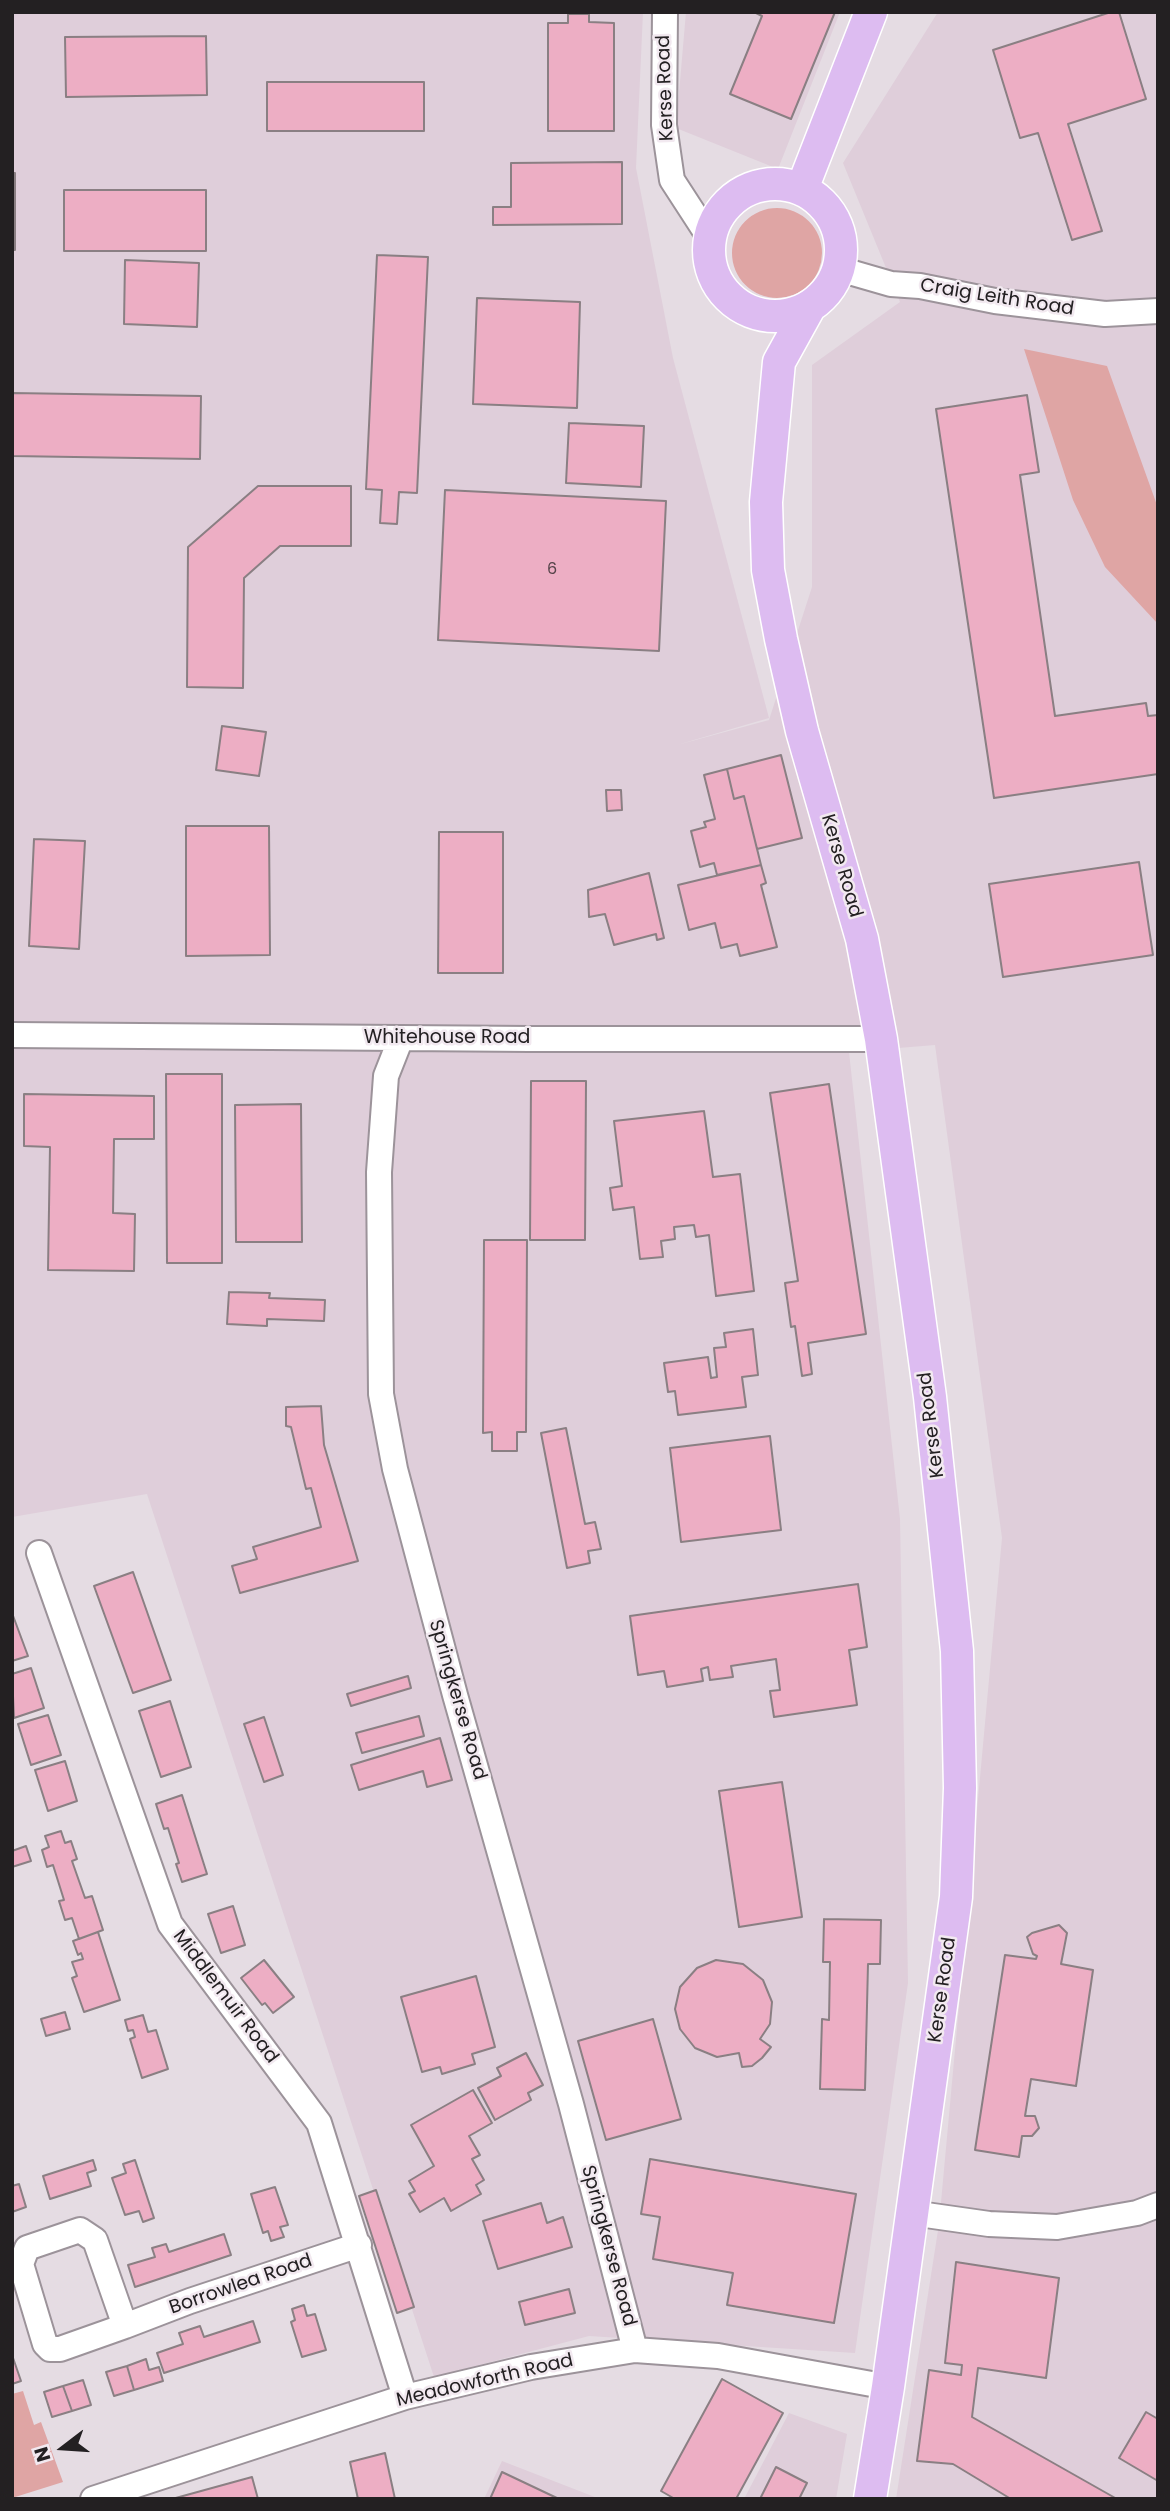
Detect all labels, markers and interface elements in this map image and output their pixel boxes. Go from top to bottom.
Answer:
street label: Kerse Road [653,34,679,142]
street label: Craig Leith Road [918,275,1076,321]
house number: 6 [547,560,557,580]
street label: Kerse Road [815,812,867,920]
street label: Whitehouse Road [364,1027,530,1049]
street label: Kerse Road [914,1371,950,1479]
street label: Springkerse Road [423,1617,491,1783]
street label: Middlemuir Road [167,1926,283,2068]
street label: Kerse Road [924,1936,962,2044]
street label: Springkerse Road [576,2163,640,2329]
street label: Borrowlea Road [167,2250,315,2320]
street label: Meadowforth Road [394,2350,576,2412]
north arrow [28,2413,98,2483]
text: N [27,2444,57,2465]

